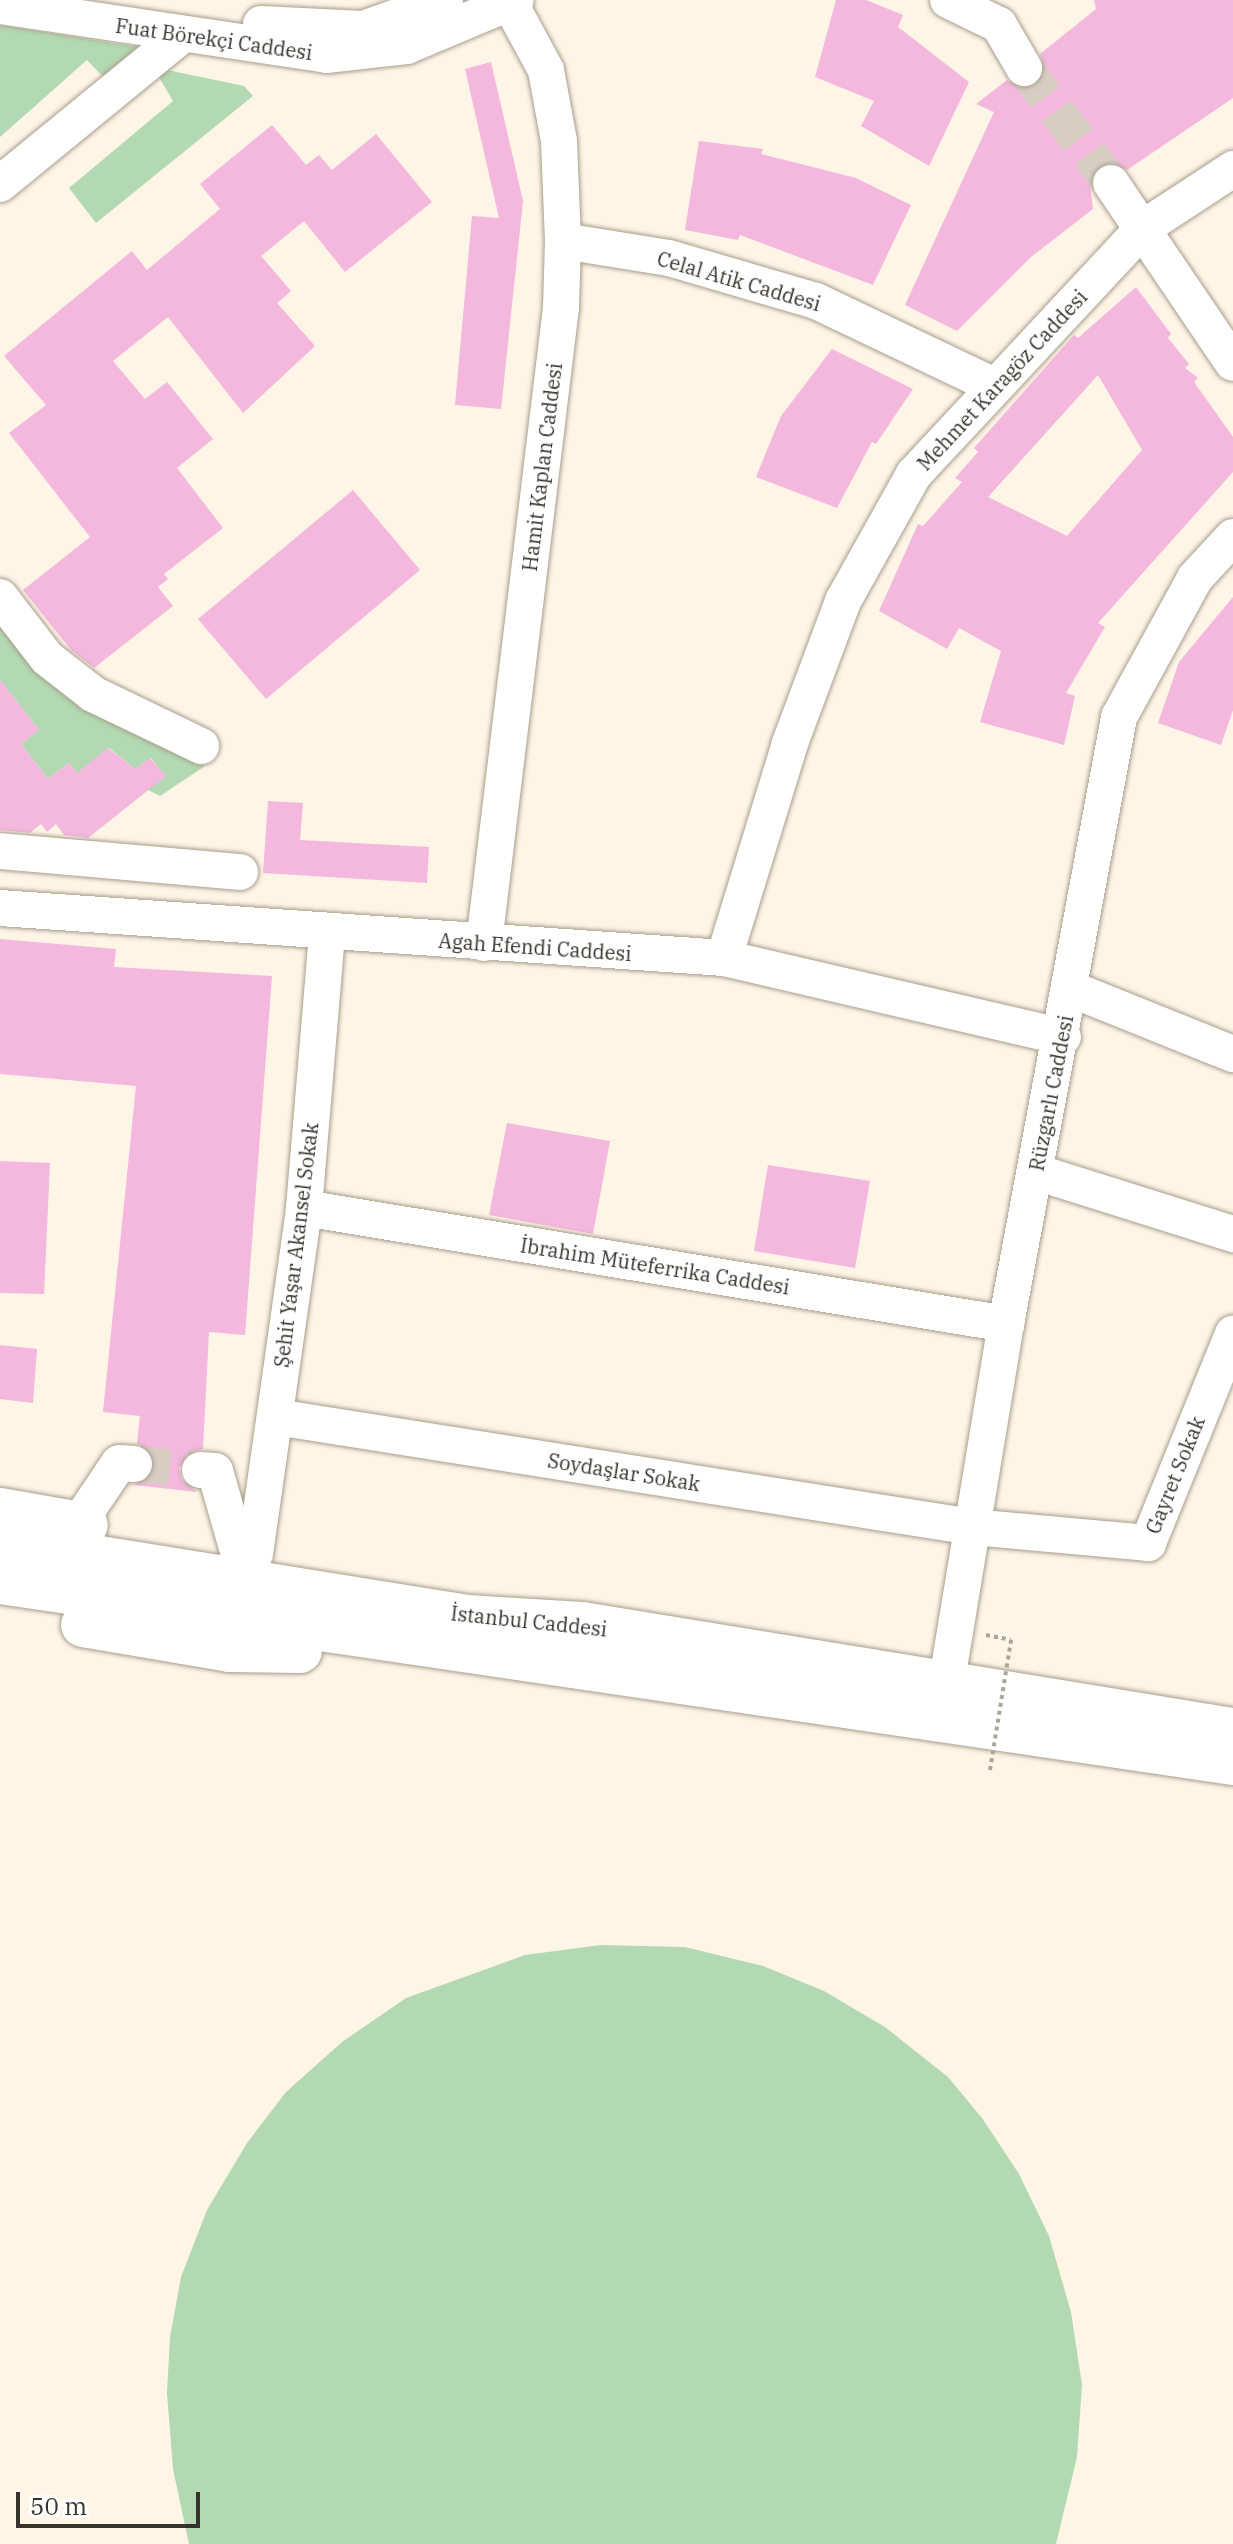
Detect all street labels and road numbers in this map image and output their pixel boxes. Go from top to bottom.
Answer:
street label: Fuat Börekçi Caddesi [114,13,314,65]
street label: Celal Atik Caddesi [654,246,824,316]
street label: Mehmet Karagöz Caddesi [912,285,1092,475]
street label: Hamit Kaplan Caddesi [517,361,567,573]
street label: Agah Efendi Caddesi [438,928,632,966]
street label: Rüzgarlı Caddesi [1024,1013,1078,1173]
street label: Şehit Yaşar Akansel Sokak [269,1121,323,1369]
street label: İbrahim Müteferrika Caddesi [519,1233,791,1299]
street label: Gayret Sokak [1141,1413,1209,1537]
street label: Soydaşlar Sokak [546,1448,702,1496]
street label: İstanbul Caddesi [450,1601,608,1641]

